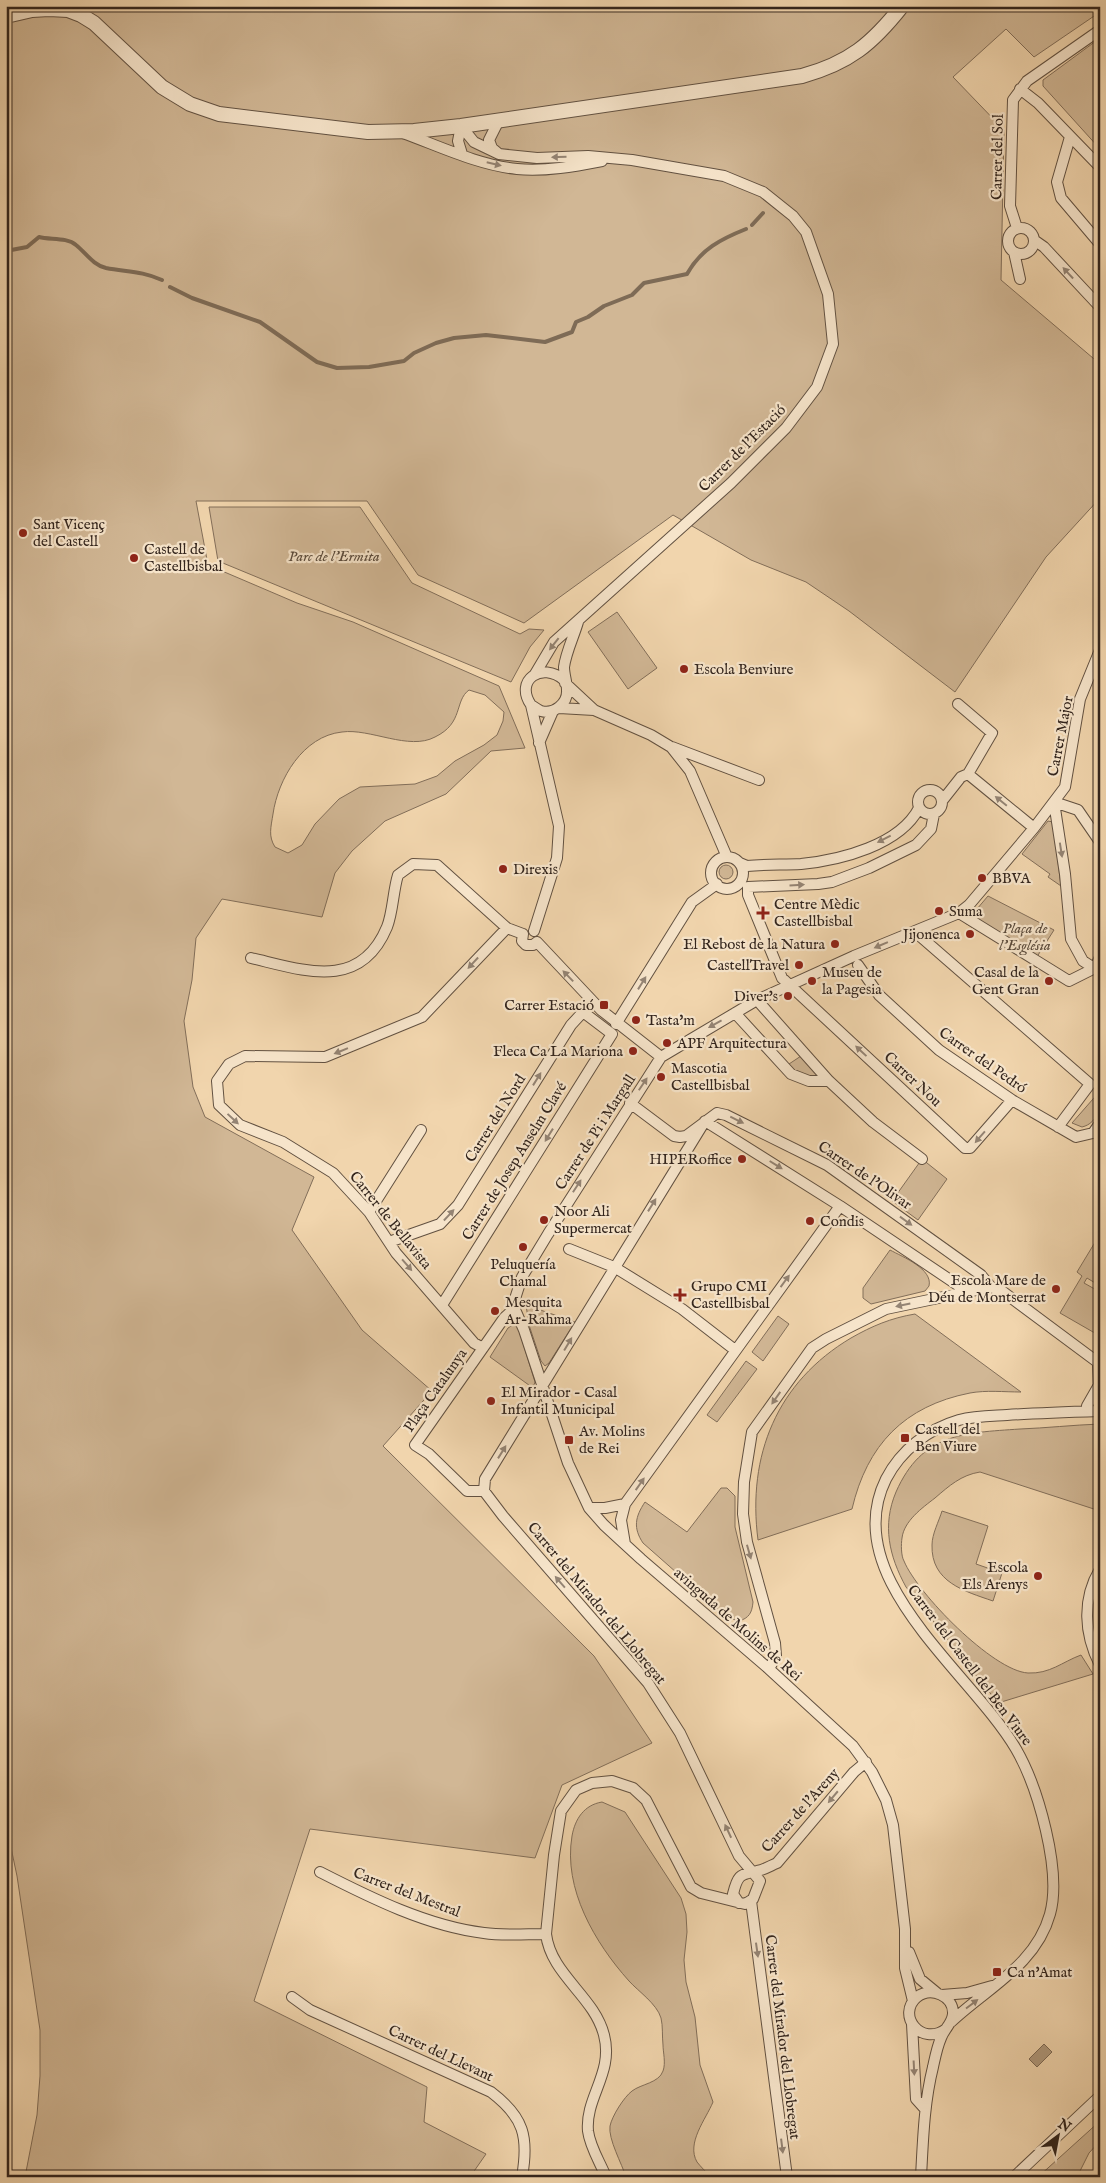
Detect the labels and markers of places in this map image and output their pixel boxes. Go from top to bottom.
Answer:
place label: Sant Vicenç del Castell [33,515,105,551]
marker: Sant Vicenç del Castell [17,527,29,539]
place label: Castell de Castellbisbal [144,540,223,576]
marker: Castell de Castellbisbal [128,552,140,564]
place label: Escola Benviure [694,660,793,679]
marker: Escola Benviure [678,663,690,675]
place label: Direxis [513,860,558,879]
marker: Direxis [497,863,509,875]
place label: BBVA [992,869,1032,888]
marker: BBVA [976,872,988,884]
place label: Centre Mèdic Castellbisbal [774,895,860,931]
place label: Suma [949,902,983,921]
marker: Suma [933,905,945,917]
marker: Centre Mèdic Castellbisbal [756,906,770,920]
place label: Jijonenca [901,925,961,944]
marker: Jijonenca [964,928,976,940]
place label: El Rebost de la Natura [683,935,826,954]
marker: El Rebost de la Natura [829,938,841,950]
place label: CastellTravel [707,956,790,975]
marker: CastellTravel [793,959,805,971]
place label: Museu de la Pagesia [822,963,882,999]
place label: Casal de la Gent Gran [972,963,1040,999]
marker: Museu de la Pagesia [806,975,818,987]
marker: Casal de la Gent Gran [1043,975,1055,987]
place label: Diver's [734,987,778,1006]
marker: Diver's [782,990,794,1002]
place label: Carrer Estació [504,996,594,1015]
marker: Carrer Estació [598,999,610,1011]
place label: Tasta'm [646,1011,695,1030]
marker: Tasta'm [630,1014,642,1026]
place label: APF Arquitectura [676,1034,787,1053]
marker: APF Arquitectura [661,1037,673,1049]
place label: Fleca Ca La Mariona [493,1042,624,1061]
marker: Fleca Ca La Mariona [627,1045,639,1057]
place label: Mascotia Castellbisbal [671,1059,750,1095]
marker: Mascotia Castellbisbal [655,1071,667,1083]
place label: HIPERoffice [649,1150,732,1169]
marker: HIPERoffice [736,1153,748,1165]
place label: Noor Ali Supermercat [554,1202,632,1238]
place label: Condis [820,1212,864,1231]
marker: Noor Ali Supermercat [538,1214,550,1226]
marker: Condis [804,1215,816,1227]
marker: Peluquería Chamal [517,1241,529,1253]
place label: Peluquería Chamal [490,1255,556,1291]
place label: Escola Mare de Déu de Montserrat [928,1271,1046,1307]
place label: Grupo CMI Castellbisbal [691,1277,770,1313]
marker: Escola Mare de Déu de Montserrat [1050,1283,1062,1295]
marker: Grupo CMI Castellbisbal [673,1288,687,1302]
place label: Mesquita Ar-Rahma [504,1293,572,1329]
marker: Mesquita Ar-Rahma [489,1305,501,1317]
place label: El Mirador - Casal Infantil Municipal [501,1383,618,1419]
marker: El Mirador - Casal Infantil Municipal [485,1395,497,1407]
place label: Castell del Ben Viure [915,1420,981,1456]
place label: Av. Molins de Rei [578,1422,645,1458]
marker: Castell del Ben Viure [899,1432,911,1444]
marker: Av. Molins de Rei [563,1434,575,1446]
place label: Escola Els Arenys [962,1558,1029,1594]
marker: Escola Els Arenys [1032,1570,1044,1582]
place label: Ca n'Amat [1007,1963,1072,1982]
marker: Ca n'Amat [991,1966,1003,1978]

